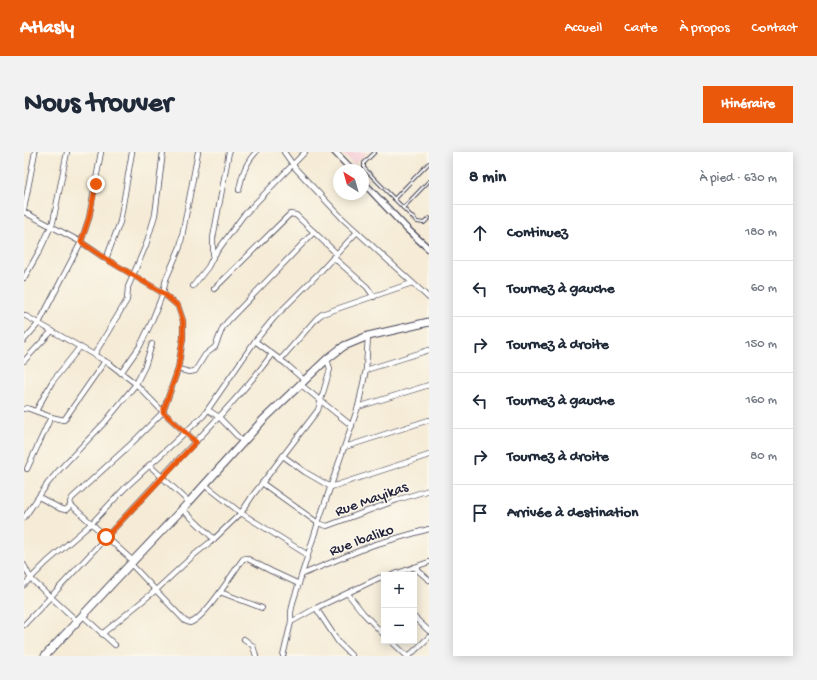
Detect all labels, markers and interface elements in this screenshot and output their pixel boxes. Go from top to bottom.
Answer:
text: Atlasly [20,17,74,40]
text: Accueil [565,20,602,37]
text: Carte [624,20,658,37]
text: À propos [680,20,730,37]
text: Contact [752,20,797,37]
button: Itinéraire [703,86,793,123]
text: Nous trouver [24,88,173,121]
north arrow [333,164,369,200]
text: 8 min [469,168,506,188]
text: À pied · 630 m [699,171,777,186]
route end [87,175,105,193]
icon: ahead [469,222,491,244]
text: Continuez [507,224,568,242]
text: 180 m [745,225,777,240]
icon: left [469,278,491,300]
text: Tournez à gauche [507,280,615,298]
text: 60 m [751,281,777,296]
icon: right [469,334,491,356]
text: Tournez à droite [507,336,609,354]
text: 150 m [745,337,777,352]
icon: left [469,390,491,412]
text: Tournez à gauche [507,392,615,410]
text: 160 m [745,393,777,408]
icon: right [469,446,491,468]
text: Tournez à droite [507,448,609,466]
text: 80 m [750,449,777,464]
street label: Rue Mayikas [333,478,411,521]
icon: arrive [469,502,491,524]
text: Arrivée à destination [507,504,638,522]
street label: Rue Ibaliko [327,521,396,561]
route start [97,528,115,546]
map controls [381,572,417,644]
button: + [381,572,417,608]
button: − [381,608,417,644]

